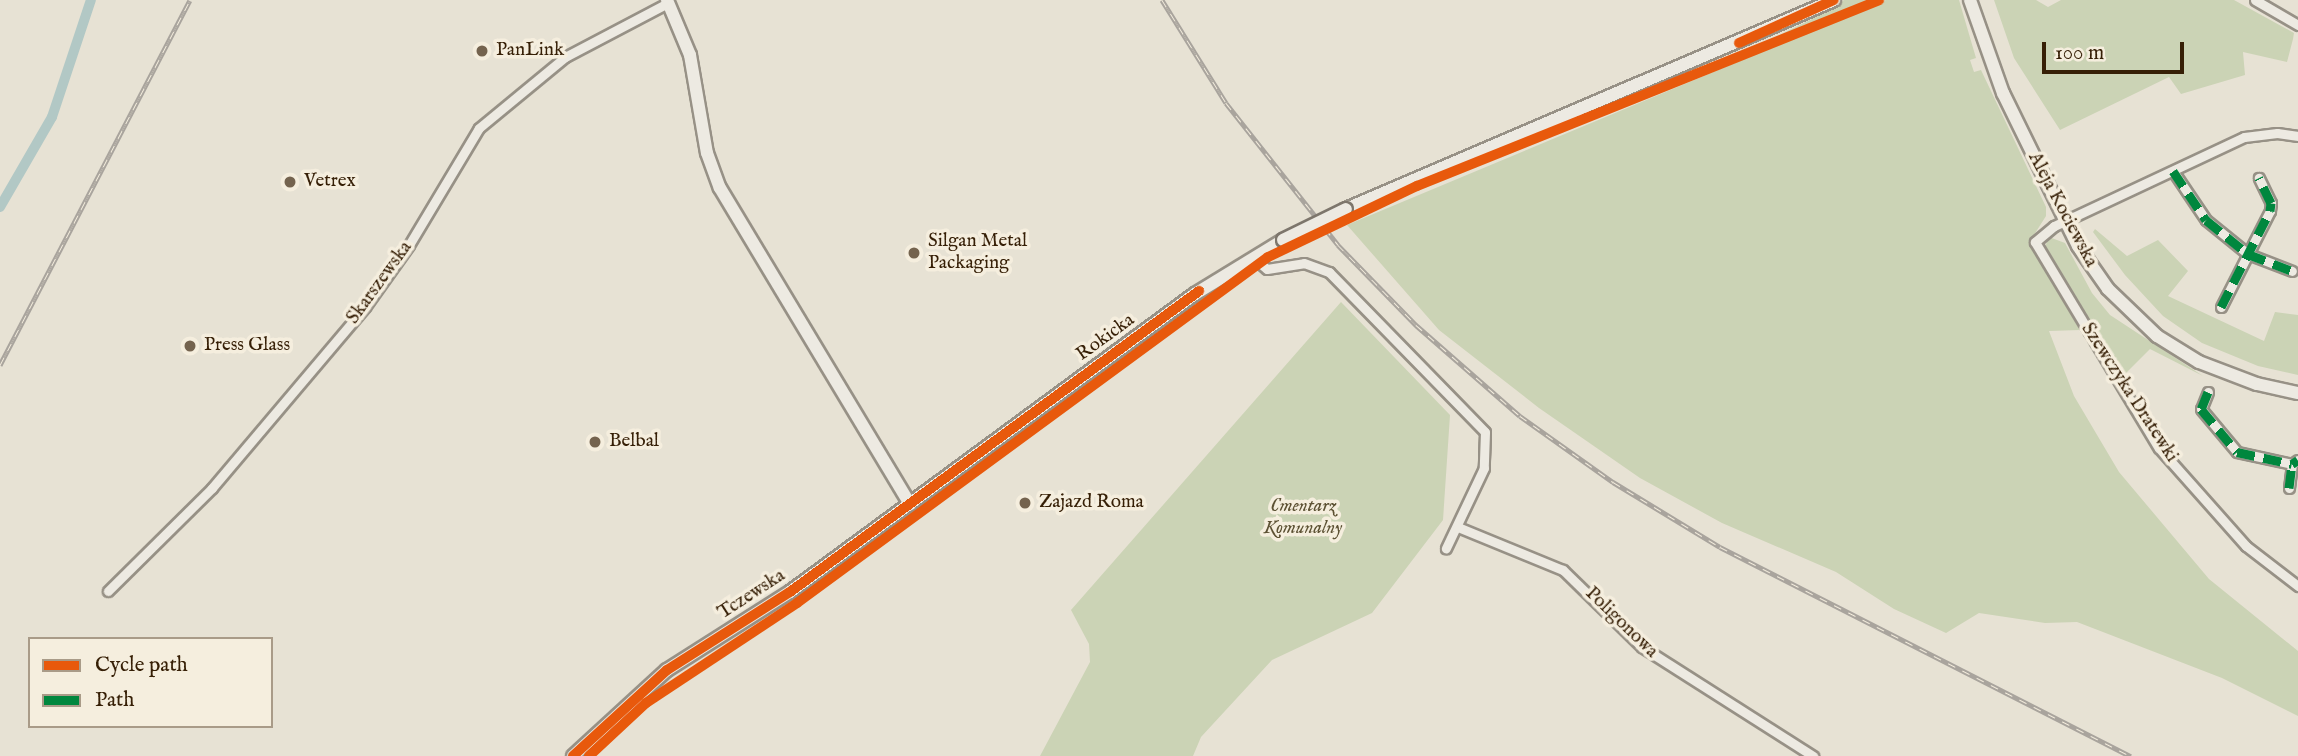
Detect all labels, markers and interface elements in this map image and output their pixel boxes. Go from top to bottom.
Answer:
scale bar [2046,28,2188,72]
place label: PanLink [496,40,564,62]
text: 100 m [2055,40,2104,67]
marker: PanLink [474,43,490,59]
street label: Aleja Kociewska [2022,149,2102,271]
place label: Vetrex [304,171,356,193]
marker: Vetrex [282,174,298,190]
place label: Silgan Metal Packaging [928,231,1027,275]
street label: Skarszewska [342,237,418,329]
marker: Silgan Metal Packaging [906,245,922,261]
street label: Rokicka [1073,309,1139,367]
street label: Szewczyka Dratewki [2075,319,2183,467]
place label: Press Glass [204,335,290,357]
marker: Press Glass [182,338,198,354]
place label: Belbal [609,431,659,453]
marker: Belbal [587,434,603,450]
place label: Zajazd Roma [1039,492,1144,514]
marker: Zajazd Roma [1017,495,1033,511]
park label: Cmentarz Komunalny [1264,496,1342,540]
street label: Tczewska [714,565,790,625]
street label: Poligonowa [1580,583,1662,663]
legend [28,637,273,728]
text: Cycle path [95,652,188,679]
text: Path [95,687,134,714]

